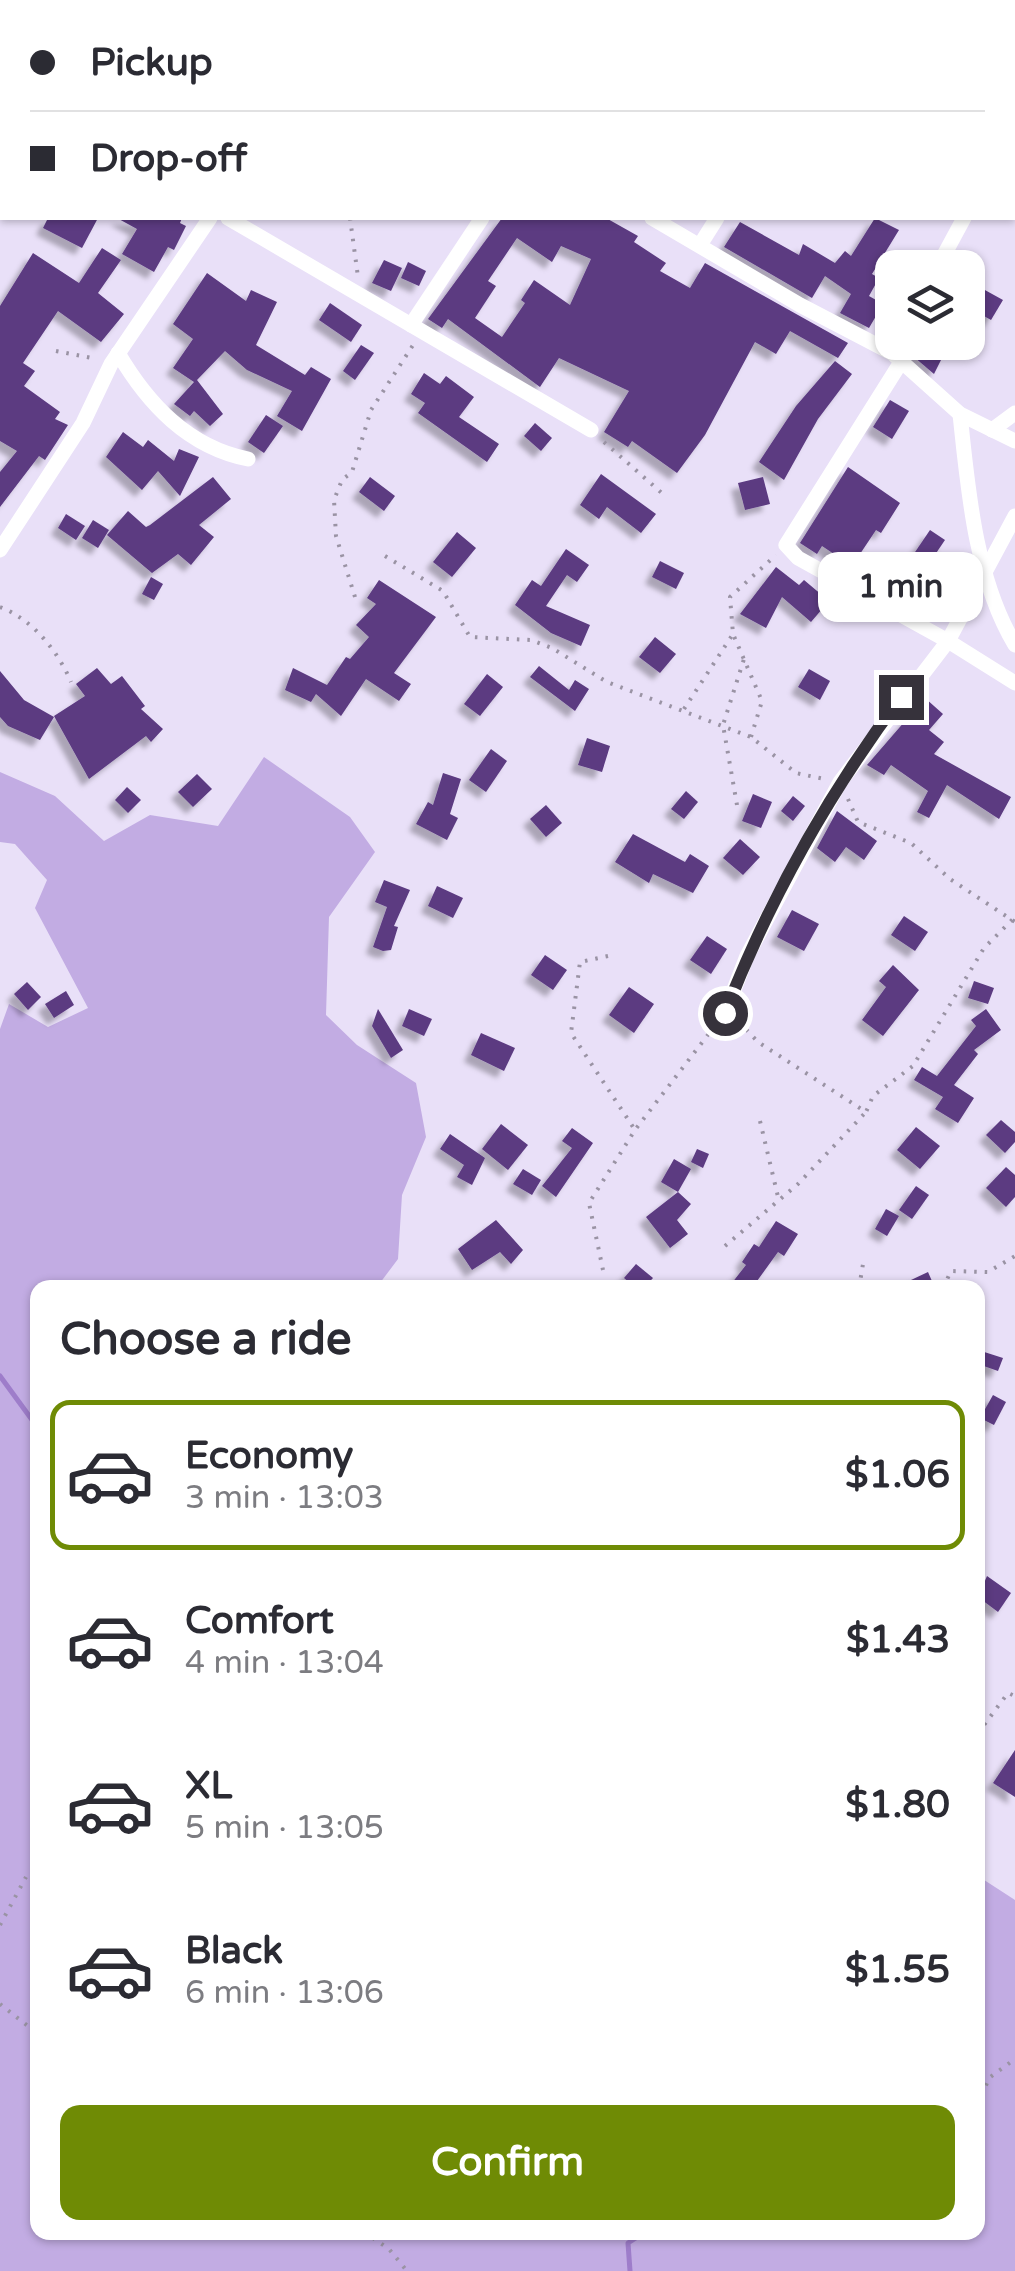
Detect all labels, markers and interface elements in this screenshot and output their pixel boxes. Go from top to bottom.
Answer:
text: Pickup [90,40,213,86]
text: Drop-off [90,136,247,182]
map controls [875,250,985,360]
button: layers [875,250,985,360]
callout: 1 min [818,552,984,622]
text: 1 min [858,568,943,606]
route end [879,675,924,720]
route start [703,991,748,1036]
text: Choose a ride [60,1313,351,1367]
icon: car [65,1430,155,1520]
text: Economy [185,1433,353,1479]
text: $1.06 [845,1452,950,1498]
text: 3 min · 13:03 [185,1479,384,1517]
icon: car [65,1595,155,1685]
text: Comfort [185,1598,334,1644]
text: $1.43 [846,1617,950,1663]
text: 4 min · 13:04 [185,1644,384,1682]
icon: car [65,1760,155,1850]
text: XL [185,1763,232,1809]
text: $1.80 [845,1782,950,1828]
text: 5 min · 13:05 [185,1809,384,1847]
icon: car [65,1925,155,2015]
text: Black [185,1928,283,1974]
text: $1.55 [845,1947,950,1993]
text: 6 min · 13:06 [185,1974,384,2012]
button: Confirm [60,2105,955,2220]

